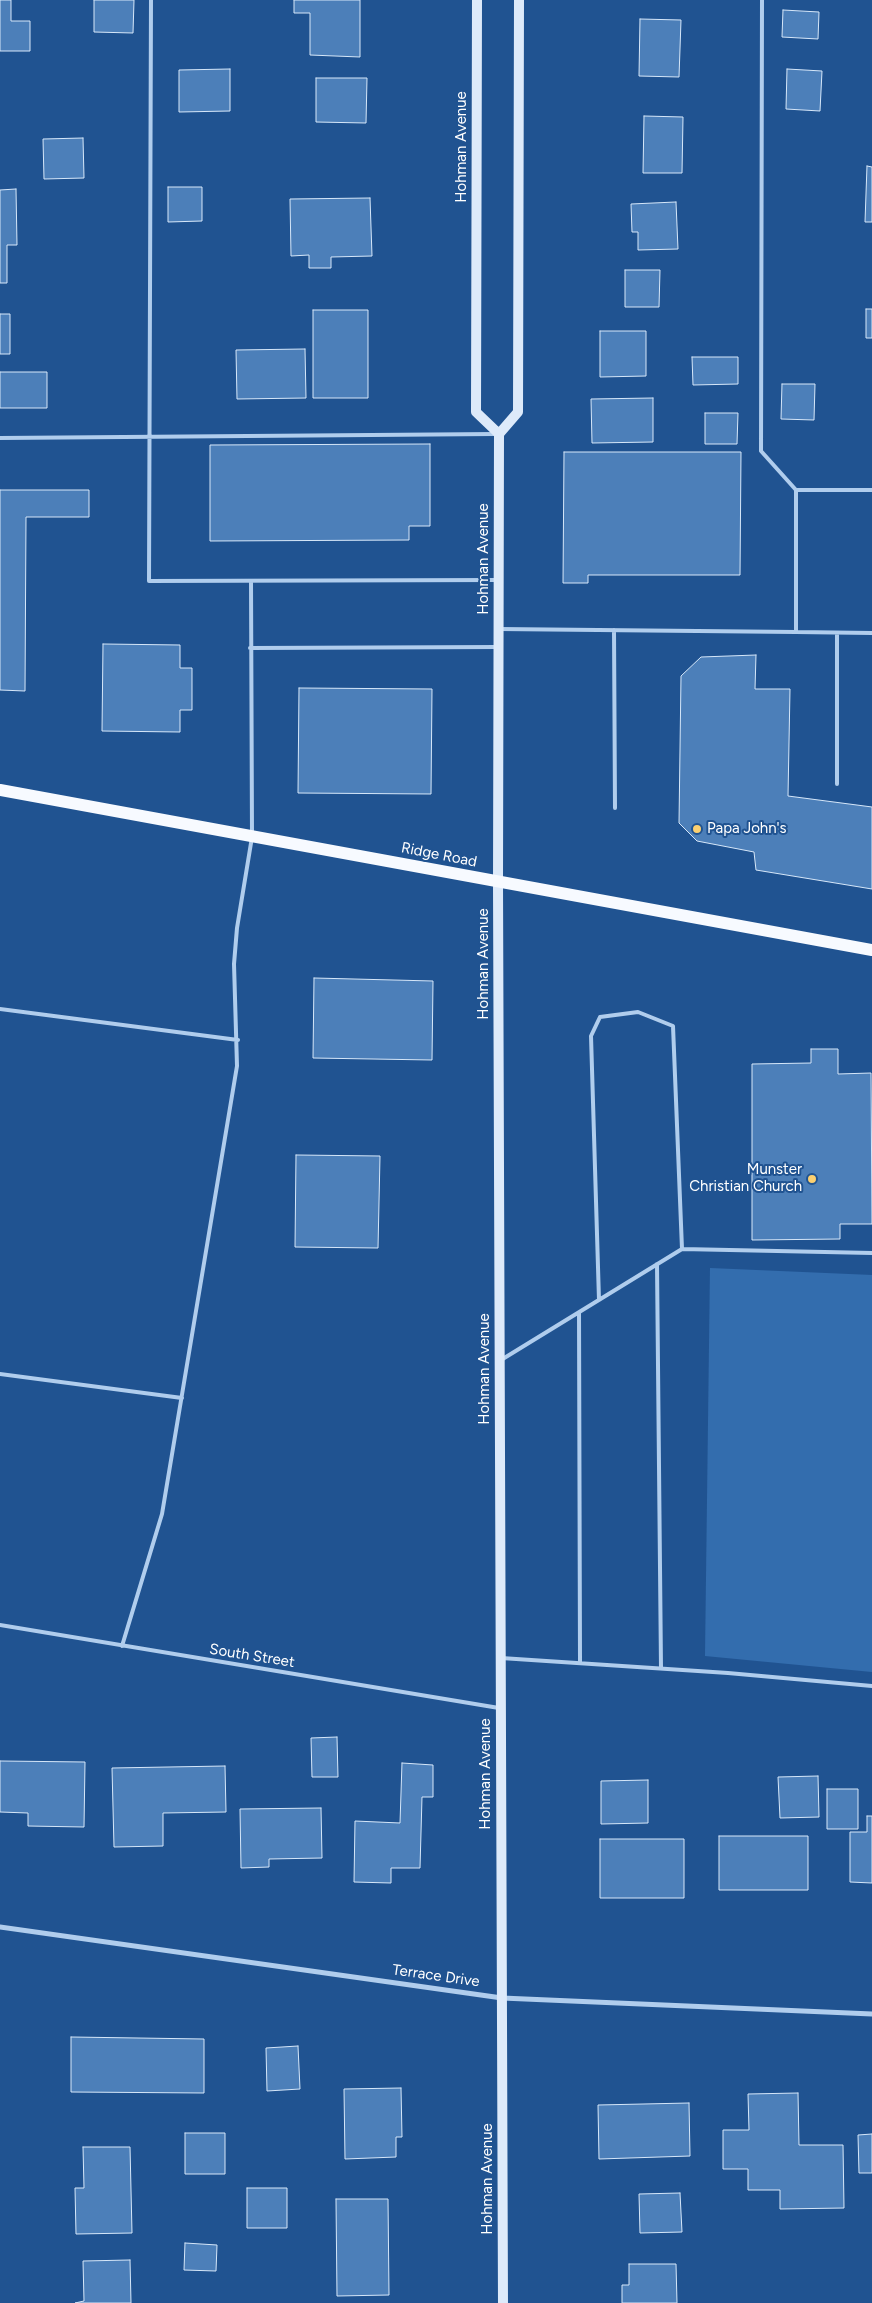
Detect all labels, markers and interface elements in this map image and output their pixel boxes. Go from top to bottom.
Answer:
street label: Hohman Avenue [453,91,471,203]
street label: Hohman Avenue [475,503,493,615]
place label: Papa John's [707,820,787,838]
marker: Papa John's [691,823,703,835]
street label: Ridge Road [400,839,478,871]
street label: Hohman Avenue [475,908,493,1020]
place label: Munster Christian Church [689,1161,802,1196]
marker: Munster Christian Church [806,1173,818,1185]
street label: Hohman Avenue [476,1313,494,1425]
street label: South Street [208,1640,296,1672]
street label: Hohman Avenue [477,1718,495,1830]
street label: Terrace Drive [391,1961,481,1991]
street label: Hohman Avenue [479,2123,497,2235]

